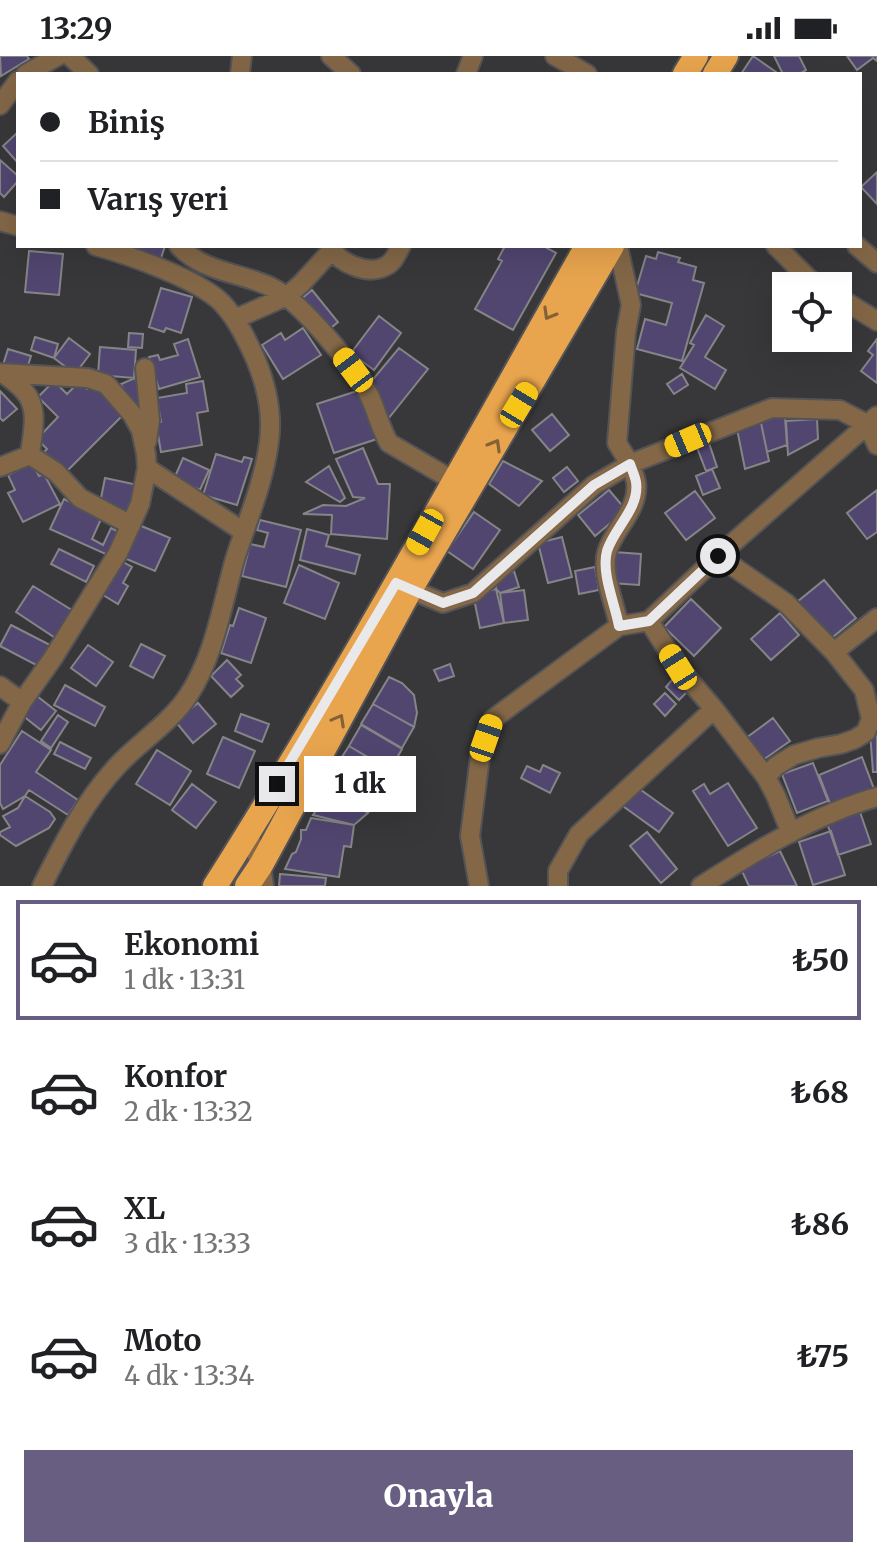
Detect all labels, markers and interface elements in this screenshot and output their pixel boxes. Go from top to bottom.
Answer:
text: 13:29 [40,9,113,47]
text: Biniş [88,103,165,141]
text: Varış yeri [88,180,228,218]
map controls [772,272,852,352]
button: locate [772,272,852,352]
one-way arrow [543,305,559,320]
car [329,344,377,396]
car [496,378,542,432]
car [661,420,715,460]
one-way arrow [485,439,501,454]
car [403,505,447,559]
route start [700,538,736,574]
car [655,640,701,694]
car [467,711,505,765]
one-way arrow [330,714,345,728]
callout: 1 dk [305,756,417,812]
route end [259,766,295,802]
text: 1 dk [334,767,386,800]
icon: car [28,924,100,996]
text: Ekonomi [124,925,259,963]
text: ₺50 [792,941,849,979]
text: 1 dk · 13:31 [124,963,245,996]
icon: car [28,1056,100,1128]
text: Konfor [124,1057,227,1095]
text: ₺68 [791,1073,849,1111]
text: 2 dk · 13:32 [124,1095,253,1128]
icon: car [28,1188,100,1260]
text: XL [124,1189,165,1227]
text: ₺86 [791,1205,849,1243]
text: 3 dk · 13:33 [124,1227,251,1260]
icon: car [28,1320,100,1392]
text: Moto [124,1321,202,1359]
text: ₺75 [796,1337,849,1375]
text: 4 dk · 13:34 [124,1359,254,1392]
button: Onayla [24,1450,853,1542]

